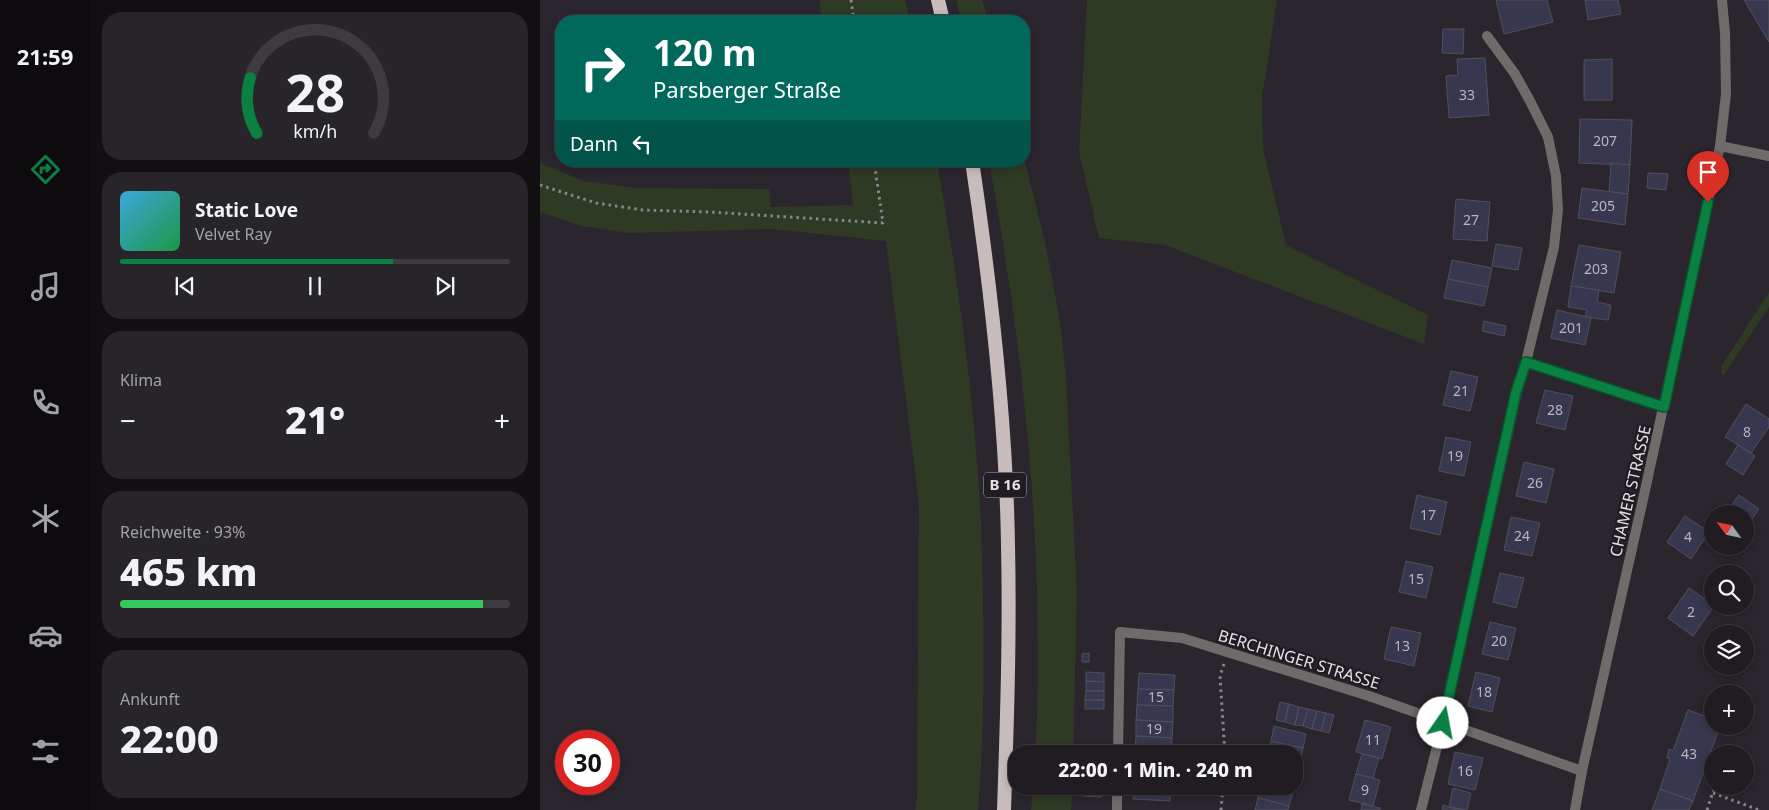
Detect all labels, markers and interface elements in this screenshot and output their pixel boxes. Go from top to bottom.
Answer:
text: 120 m [653,29,756,76]
icon: right [570,35,635,100]
text: 21:59 [17,41,73,71]
text: 28 [285,56,345,127]
text: Parsberger Straße [653,74,841,104]
house number: 33 [1459,85,1475,104]
text: km/h [293,119,337,143]
icon: left [628,130,656,158]
text: Dann [570,131,618,157]
house number: 207 [1593,131,1617,150]
pin [1687,151,1729,202]
icon: directions [28,152,63,187]
icon: arrive [1694,158,1722,186]
house number: 205 [1591,196,1615,215]
text: Static Love [195,197,298,223]
house number: 27 [1463,210,1479,229]
text: Velvet Ray [195,223,272,245]
house number: 203 [1584,259,1608,278]
icon: music [28,269,63,304]
icon: previous [171,272,199,300]
icon: pause [301,272,329,300]
icon: next [431,272,459,300]
house number: 201 [1559,318,1583,337]
text: Klima [120,369,162,391]
house number: 21 [1453,381,1469,400]
icon: phone [28,385,63,420]
text: 21° [285,393,345,445]
house number: 28 [1547,400,1563,419]
text: − [120,401,136,439]
text: + [494,401,510,439]
house number: 8 [1743,422,1751,441]
street label: CHAMER STRASSE [1604,423,1656,559]
house number: 19 [1447,446,1463,465]
road number: B 16 [984,472,1026,498]
house number: 26 [1527,473,1543,492]
icon: climate [28,501,63,536]
house number: 17 [1420,505,1436,524]
north arrow [1704,505,1754,555]
map controls [1704,505,1754,795]
text: Reichweite · 93% [120,521,245,543]
house number: 24 [1514,526,1530,545]
house number: 4 [1684,527,1692,546]
text: 465 km [120,545,258,597]
button: search [1704,565,1754,615]
house number: 15 [1408,569,1424,588]
house number: 2 [1687,602,1695,621]
icon: car [28,618,63,653]
street label: BERCHINGER STRASSE [1216,624,1382,694]
button: layers [1704,625,1754,675]
house number: 20 [1491,631,1507,650]
house number: 13 [1394,636,1410,655]
house number: 18 [1476,682,1492,701]
button: + [1704,685,1754,735]
house number: 15 [1148,687,1164,706]
text: Ankunft [120,688,180,710]
position arrow [1416,696,1468,748]
text: 22:00 [120,712,219,764]
house number: 19 [1146,719,1162,738]
speed limit sign: 30 [555,730,620,795]
house number: 11 [1365,730,1381,749]
icon: filters [28,734,63,769]
house number: 43 [1681,744,1697,763]
button: − [1704,745,1754,795]
text: 22:00 · 1 Min. · 240 m [1058,757,1253,783]
house number: 16 [1457,761,1473,780]
house number: 9 [1361,780,1369,799]

